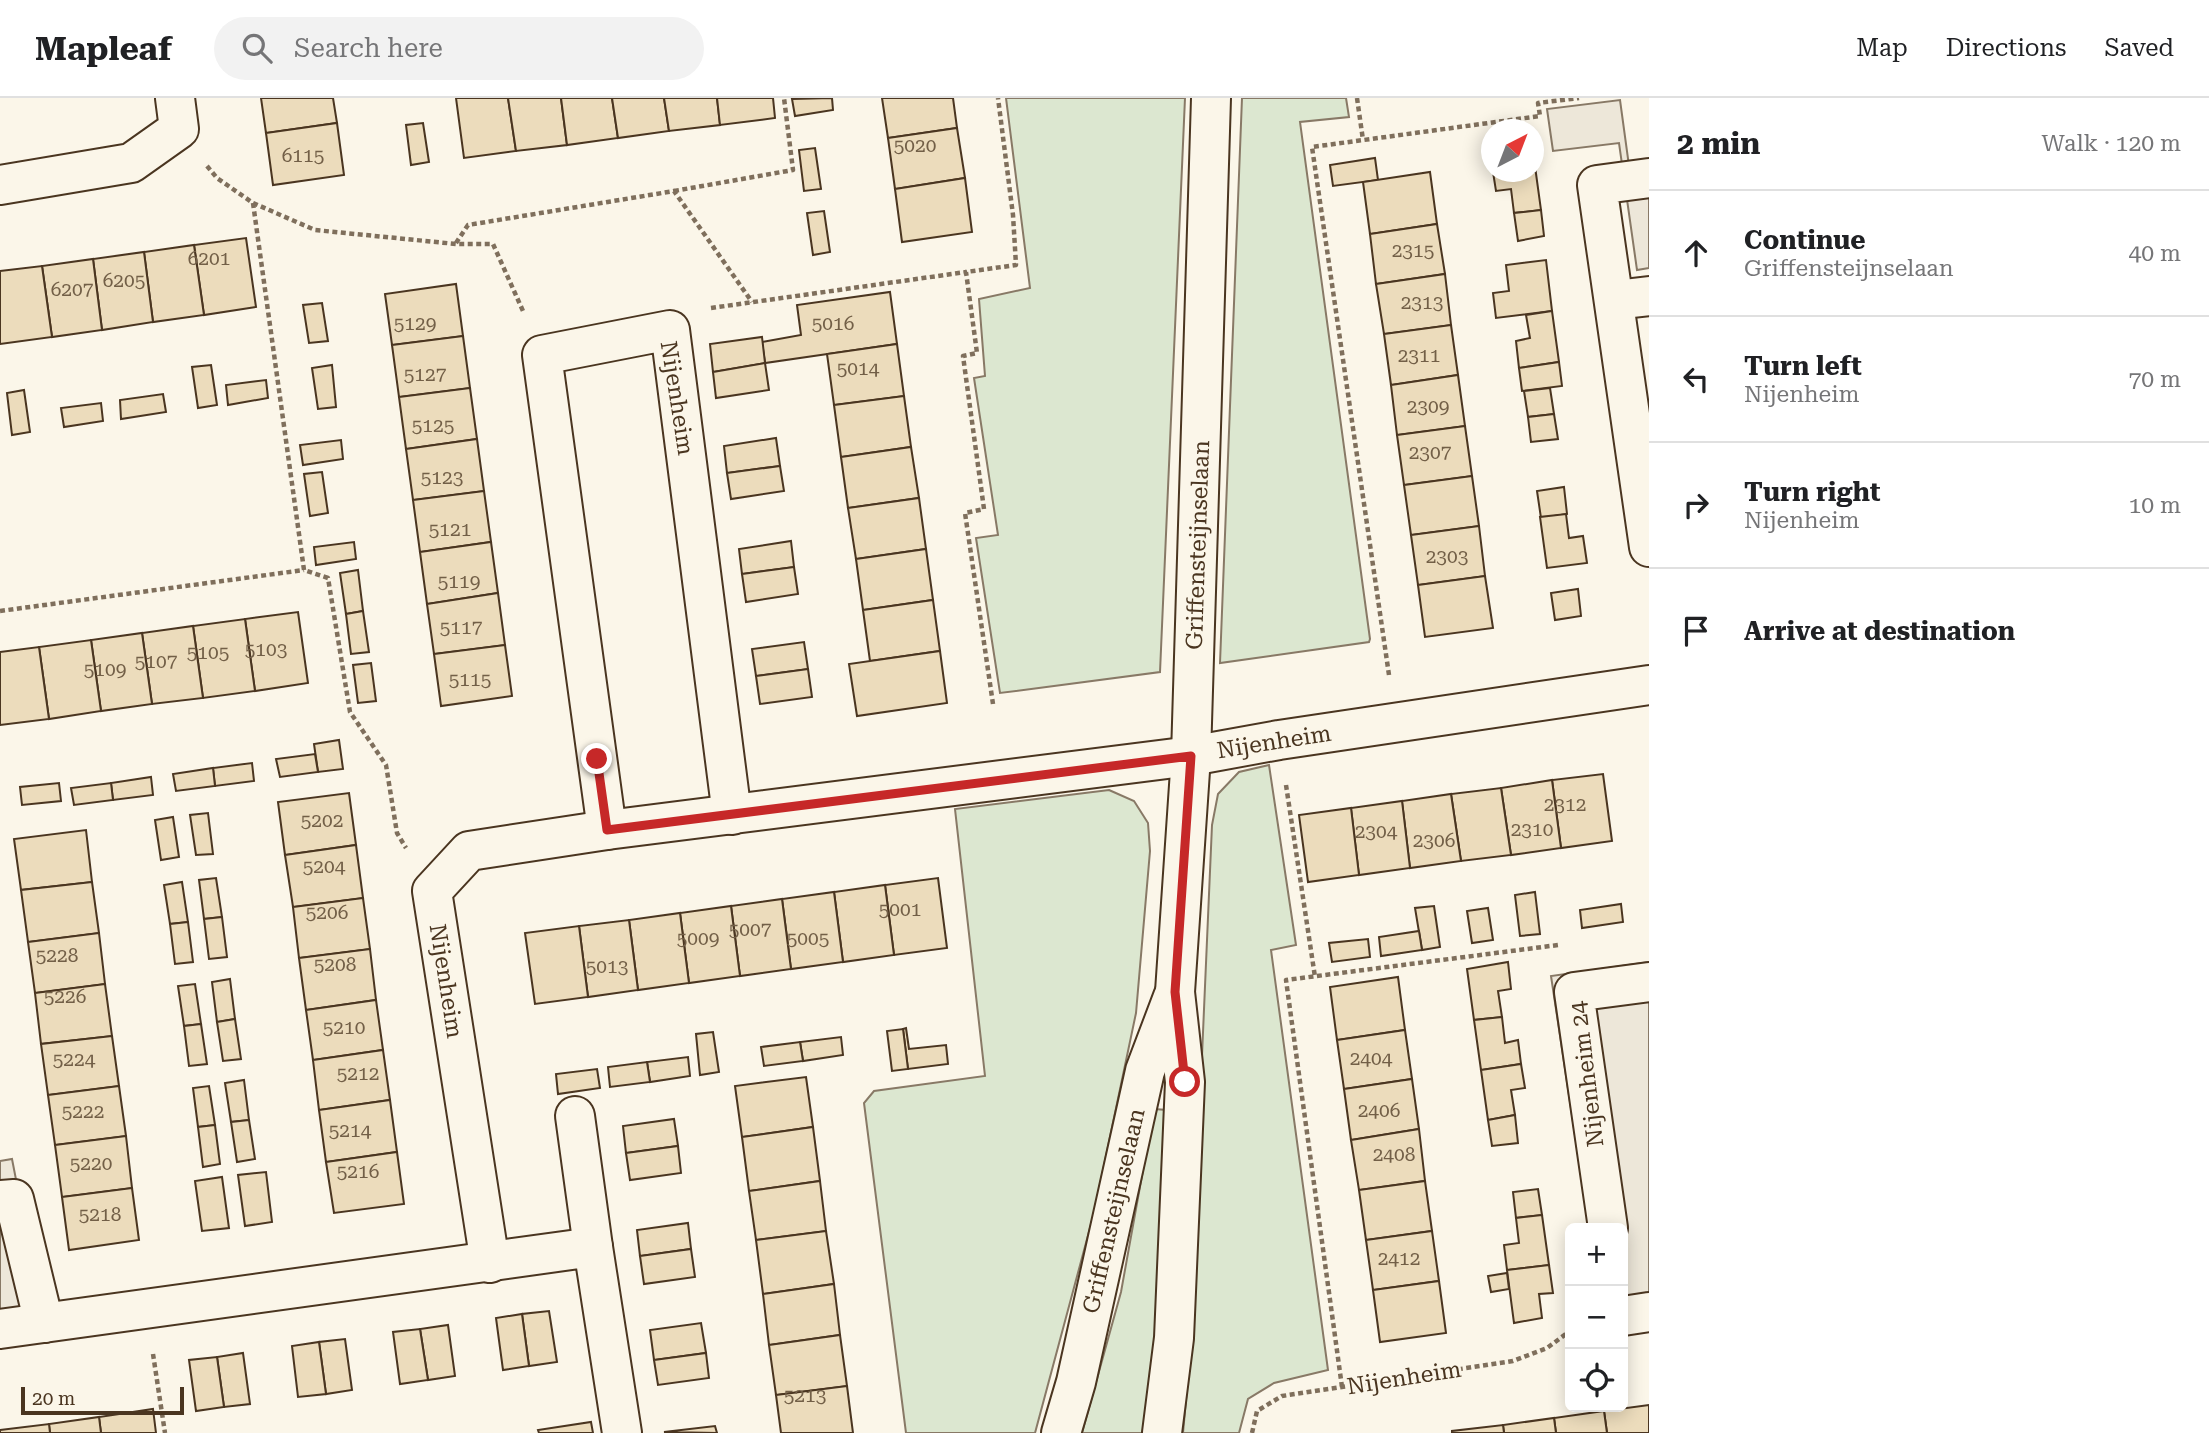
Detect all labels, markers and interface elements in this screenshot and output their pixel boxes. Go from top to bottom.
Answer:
search box [214,17,704,80]
text: Mapleaf [35,29,172,68]
icon: search [238,29,276,67]
text: Search here [294,33,443,63]
text: Map [1856,34,1908,62]
text: Directions [1946,34,2066,62]
text: Saved [2104,34,2174,62]
north arrow [1481,119,1544,182]
text: 2 min [1677,126,1760,161]
text: Walk · 120 m [2042,130,2181,157]
house number: 5020 [894,134,936,157]
house number: 6115 [282,144,324,167]
text: Continue [1744,225,1866,255]
icon: ahead [1677,234,1715,272]
house number: 2315 [1392,239,1434,262]
text: 40 m [2128,240,2181,267]
house number: 6201 [188,247,230,270]
text: Griffensteijnselaan [1744,255,1954,282]
house number: 6205 [103,269,145,292]
house number: 6207 [51,278,94,301]
house number: 2313 [1401,291,1443,314]
house number: 5129 [394,312,436,335]
house number: 5016 [812,312,854,335]
street label: Nijenheim [655,339,699,457]
house number: 2311 [1398,344,1440,367]
text: Turn left [1744,351,1862,381]
house number: 5014 [837,357,880,380]
icon: left [1677,360,1715,398]
house number: 5127 [404,363,447,386]
text: 70 m [2128,366,2181,393]
text: Nijenheim [1744,381,1860,408]
house number: 2309 [1407,395,1449,418]
house number: 5125 [412,414,454,437]
street label: Griffensteijnselaan [1181,440,1215,650]
house number: 2307 [1409,441,1452,464]
house number: 5123 [421,466,463,489]
text: Turn right [1744,477,1880,507]
icon: right [1677,486,1715,524]
text: 10 m [2128,492,2181,519]
text: Nijenheim [1744,507,1860,534]
house number: 5121 [429,518,471,541]
house number: 2303 [1426,545,1468,568]
house number: 5119 [438,570,480,593]
icon: arrive [1677,612,1715,650]
house number: 5117 [440,616,483,639]
text: Arrive at destination [1744,616,2015,646]
house number: 5103 [245,638,287,661]
house number: 5105 [187,641,229,664]
house number: 5107 [135,650,178,673]
house number: 5109 [84,658,126,681]
house number: 5115 [449,668,491,691]
street label: Nijenheim [1215,720,1333,764]
route end [581,743,612,774]
house number: 2312 [1544,793,1586,816]
house number: 5202 [301,809,343,832]
house number: 2310 [1511,818,1553,841]
house number: 2304 [1355,820,1398,843]
house number: 2306 [1413,829,1455,852]
house number: 5204 [303,855,346,878]
house number: 5001 [879,898,921,921]
house number: 5206 [306,901,348,924]
house number: 5007 [729,918,772,941]
street label: Nijenheim [424,922,468,1040]
house number: 5009 [677,927,719,950]
house number: 5005 [787,927,829,950]
house number: 5228 [36,944,78,967]
house number: 5208 [314,953,356,976]
house number: 5013 [586,955,628,978]
house number: 5226 [44,985,86,1008]
street label: Nijenheim 24 [1565,999,1609,1149]
house number: 5210 [323,1016,365,1039]
house number: 2404 [1350,1047,1393,1070]
house number: 5224 [53,1048,96,1071]
house number: 5212 [337,1062,379,1085]
route start [1169,1066,1200,1097]
house number: 2406 [1358,1099,1400,1122]
house number: 5222 [62,1100,104,1123]
street label: Griffensteijnselaan [1077,1106,1151,1316]
house number: 5214 [329,1119,372,1142]
house number: 2408 [1373,1143,1415,1166]
house number: 5220 [70,1152,112,1175]
house number: 5216 [337,1160,379,1183]
house number: 5218 [79,1203,121,1226]
map controls [1565,1223,1628,1412]
button: + [1565,1223,1628,1286]
house number: 2412 [1378,1247,1420,1270]
button: − [1565,1286,1628,1349]
button: locate [1565,1349,1628,1412]
street label: Nijenheim [1345,1356,1463,1400]
scale bar [21,1384,184,1416]
house number: 5213 [784,1384,826,1407]
text: 20 m [32,1387,75,1410]

